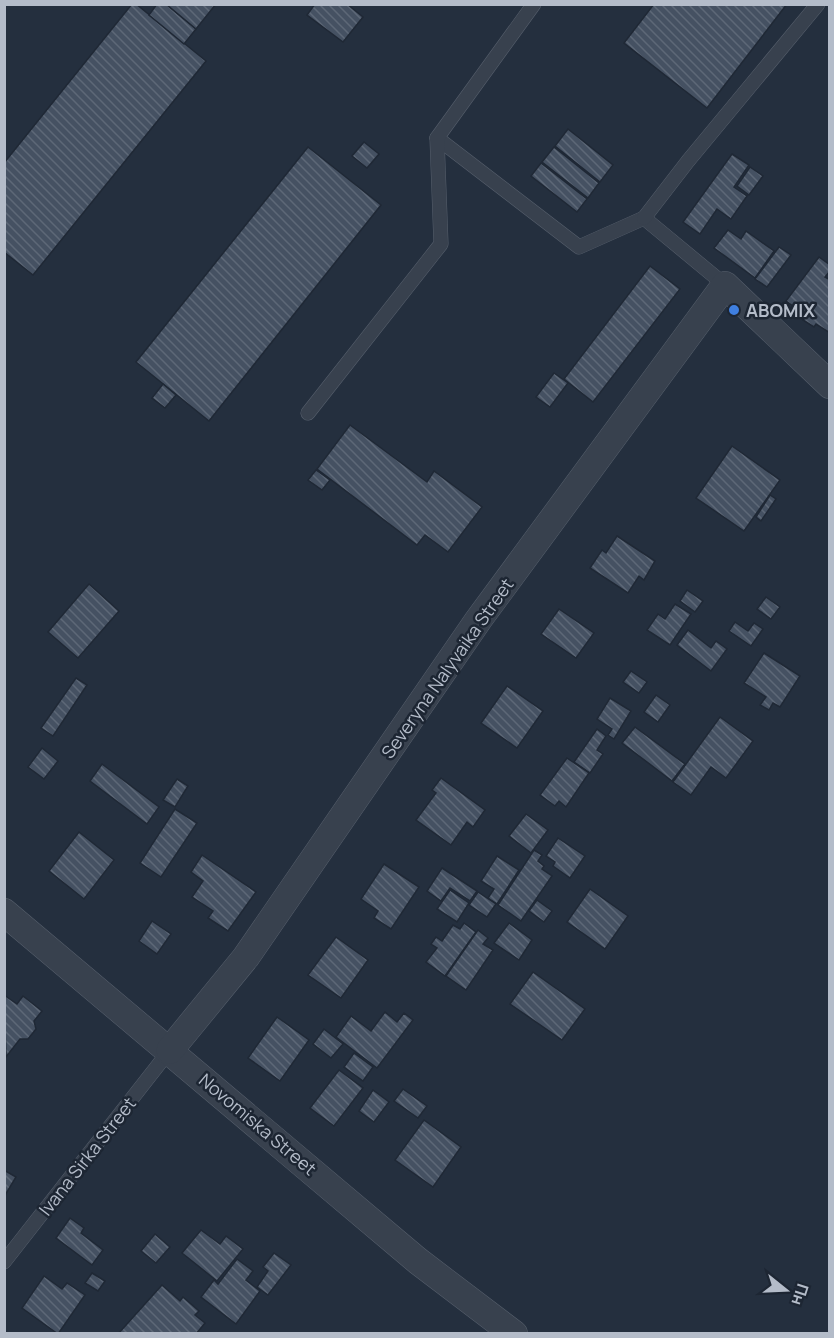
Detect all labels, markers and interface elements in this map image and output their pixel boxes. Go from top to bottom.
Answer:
place label: ABOMIX [746,298,815,322]
marker: ABOMIX [727,303,741,317]
street label: Severyna Nalyvaika Street [376,573,518,763]
street label: Novomiska Street [194,1068,322,1180]
street label: Ivana Sirka Street [33,1092,141,1220]
north arrow [756,1260,816,1320]
text: Пн [786,1281,814,1308]

